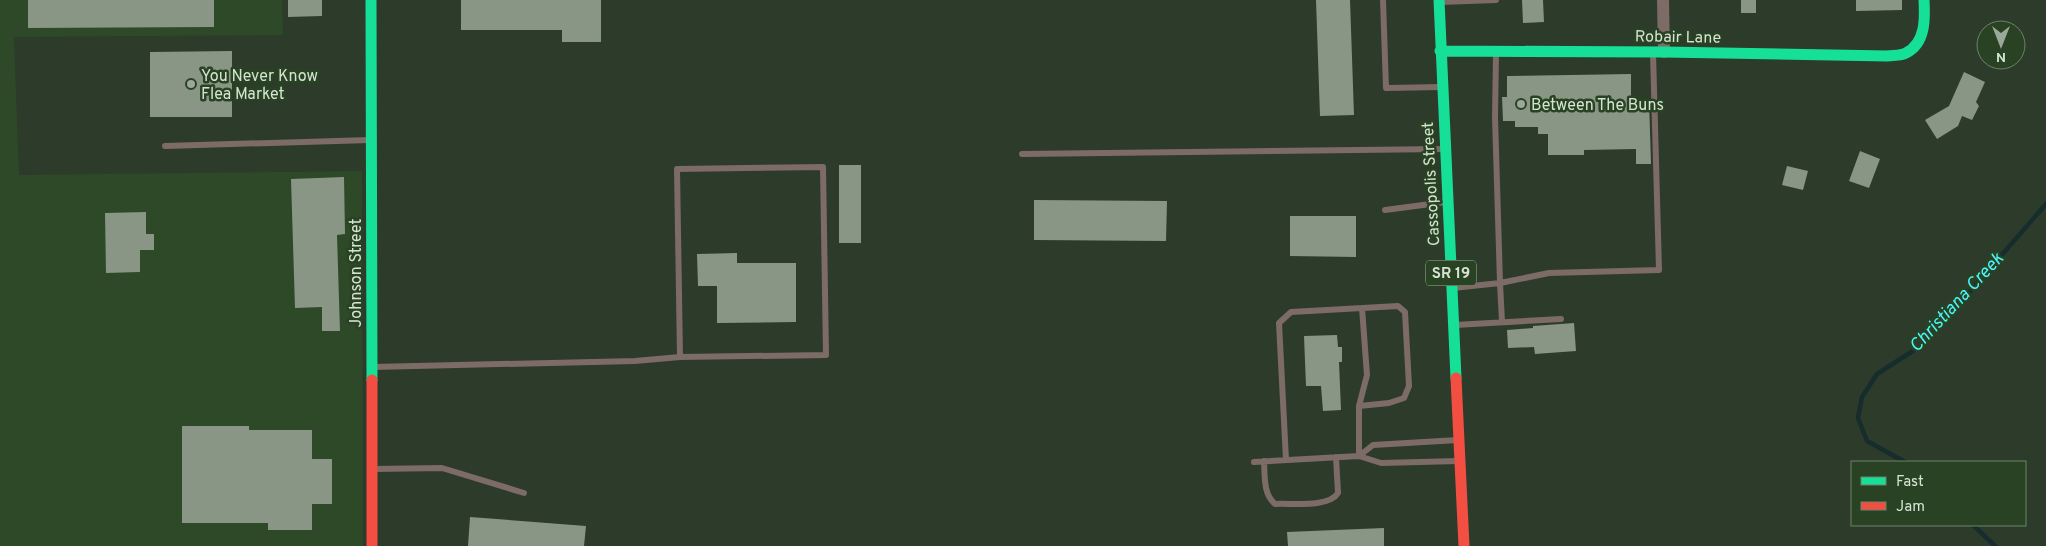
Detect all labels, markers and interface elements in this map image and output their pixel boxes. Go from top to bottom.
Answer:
north arrow [1976,20,2026,70]
street label: Robair Lane [1635,27,1721,49]
text: N [1996,48,2006,65]
place label: You Never Know Flea Market [201,67,318,105]
marker: You Never Know Flea Market [185,78,197,90]
place label: Between The Buns [1531,96,1664,116]
marker: Between The Buns [1515,98,1527,110]
street label: Cassopolis Street [1419,121,1445,246]
street label: Johnson Street [347,219,367,327]
water label: Christiana Creek [1905,248,2010,358]
road number: SR 19 [1426,260,1476,286]
legend [1851,461,2026,526]
text: Fast [1896,473,1924,492]
text: Jam [1896,498,1925,517]

